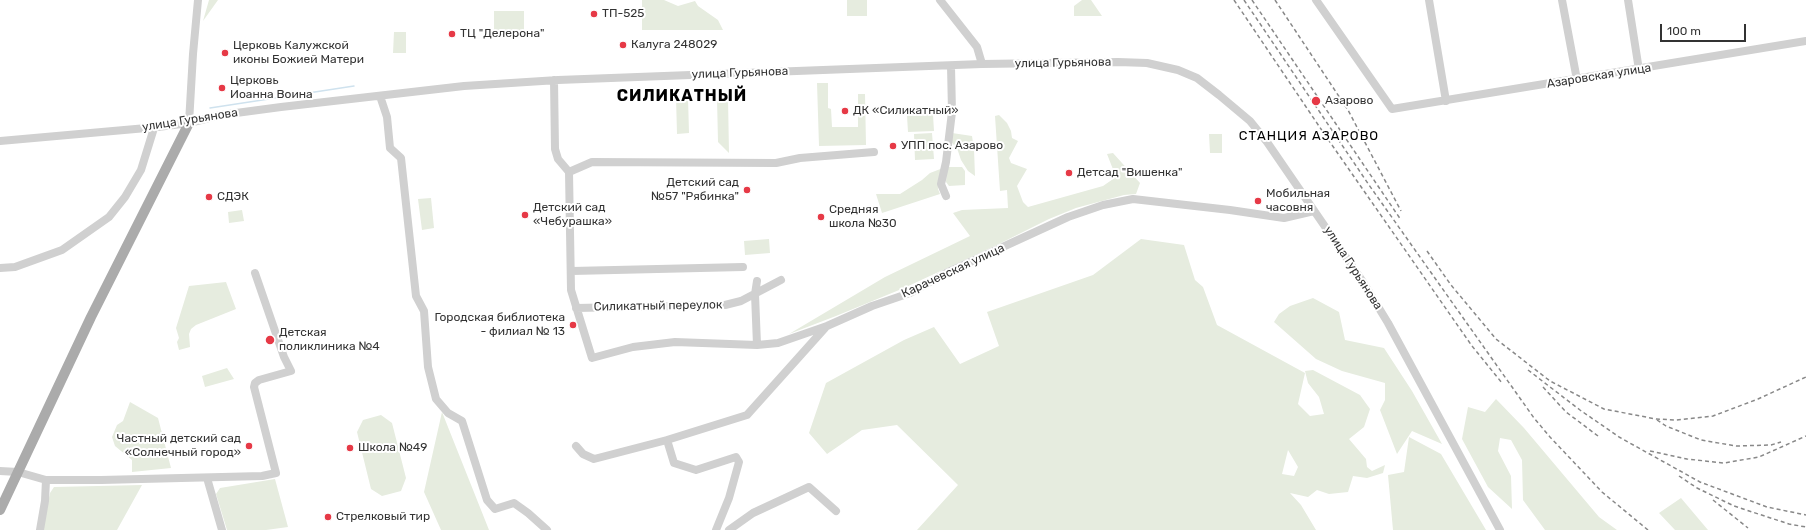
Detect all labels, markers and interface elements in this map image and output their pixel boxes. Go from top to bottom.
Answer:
place label: ТП-525 [602,7,644,21]
marker: ТП-525 [589,9,599,19]
scale bar [1662,16,1748,42]
text: 100 m [1667,24,1701,38]
place label: ТЦ "Делерона" [460,27,544,41]
marker: ТЦ "Делерона" [447,29,457,39]
place label: Калуга 248029 [631,38,717,52]
place label: Церковь Калужской иконы Божией Матери [233,39,364,67]
marker: Калуга 248029 [618,40,628,50]
marker: Церковь Калужской иконы Божией Матери [220,48,230,58]
street label: улица Гурьянова [1015,55,1111,71]
street label: Азаровская улица [1546,61,1652,91]
street label: улица Гурьянова [691,64,789,82]
place label: Церковь Иоанна Воина [230,74,313,102]
marker: Церковь Иоанна Воина [217,83,227,93]
district label: СИЛИКАТНЫЙ [617,86,747,106]
place label: Азарово [1325,94,1373,108]
marker: Азарово [1310,95,1322,107]
place label: ДК «Силикатный» [853,104,959,118]
street label: улица Гурьянова [141,105,239,135]
marker: ДК «Силикатный» [840,106,850,116]
district label: СТАНЦИЯ АЗАРОВО [1239,128,1379,144]
place label: УПП пос. Азарово [901,139,1003,153]
marker: УПП пос. Азарово [888,141,898,151]
place label: Детсад "Вишенка" [1077,166,1183,180]
marker: Детсад "Вишенка" [1064,168,1074,178]
place label: Детский сад №57 "Рябинка" [651,176,739,204]
marker: Детский сад №57 "Рябинка" [742,185,752,195]
place label: Мобильная часовня [1266,187,1330,215]
place label: СДЭК [217,190,249,204]
marker: СДЭК [204,192,214,202]
marker: Мобильная часовня [1253,196,1263,206]
place label: Детский сад «Чебурашка» [533,201,612,229]
place label: Средняя школа №30 [829,203,897,231]
marker: Детский сад «Чебурашка» [520,210,530,220]
marker: Средняя школа №30 [816,212,826,222]
street label: улица Гурьянова [1321,224,1385,312]
street label: Карачевская улица [899,241,1007,301]
street label: Силикатный переулок [594,298,722,314]
place label: Городская библиотека - филиал № 13 [435,311,565,339]
marker: Городская библиотека - филиал № 13 [568,320,578,330]
place label: Детская поликлиника №4 [279,326,380,354]
marker: Детская поликлиника №4 [264,334,276,346]
place label: Частный детский сад «Солнечный город» [117,432,241,460]
marker: Частный детский сад «Солнечный город» [244,441,254,451]
place label: Школа №49 [358,441,427,455]
marker: Школа №49 [345,443,355,453]
place label: Стрелковый тир [336,510,430,524]
marker: Стрелковый тир [323,512,333,522]

